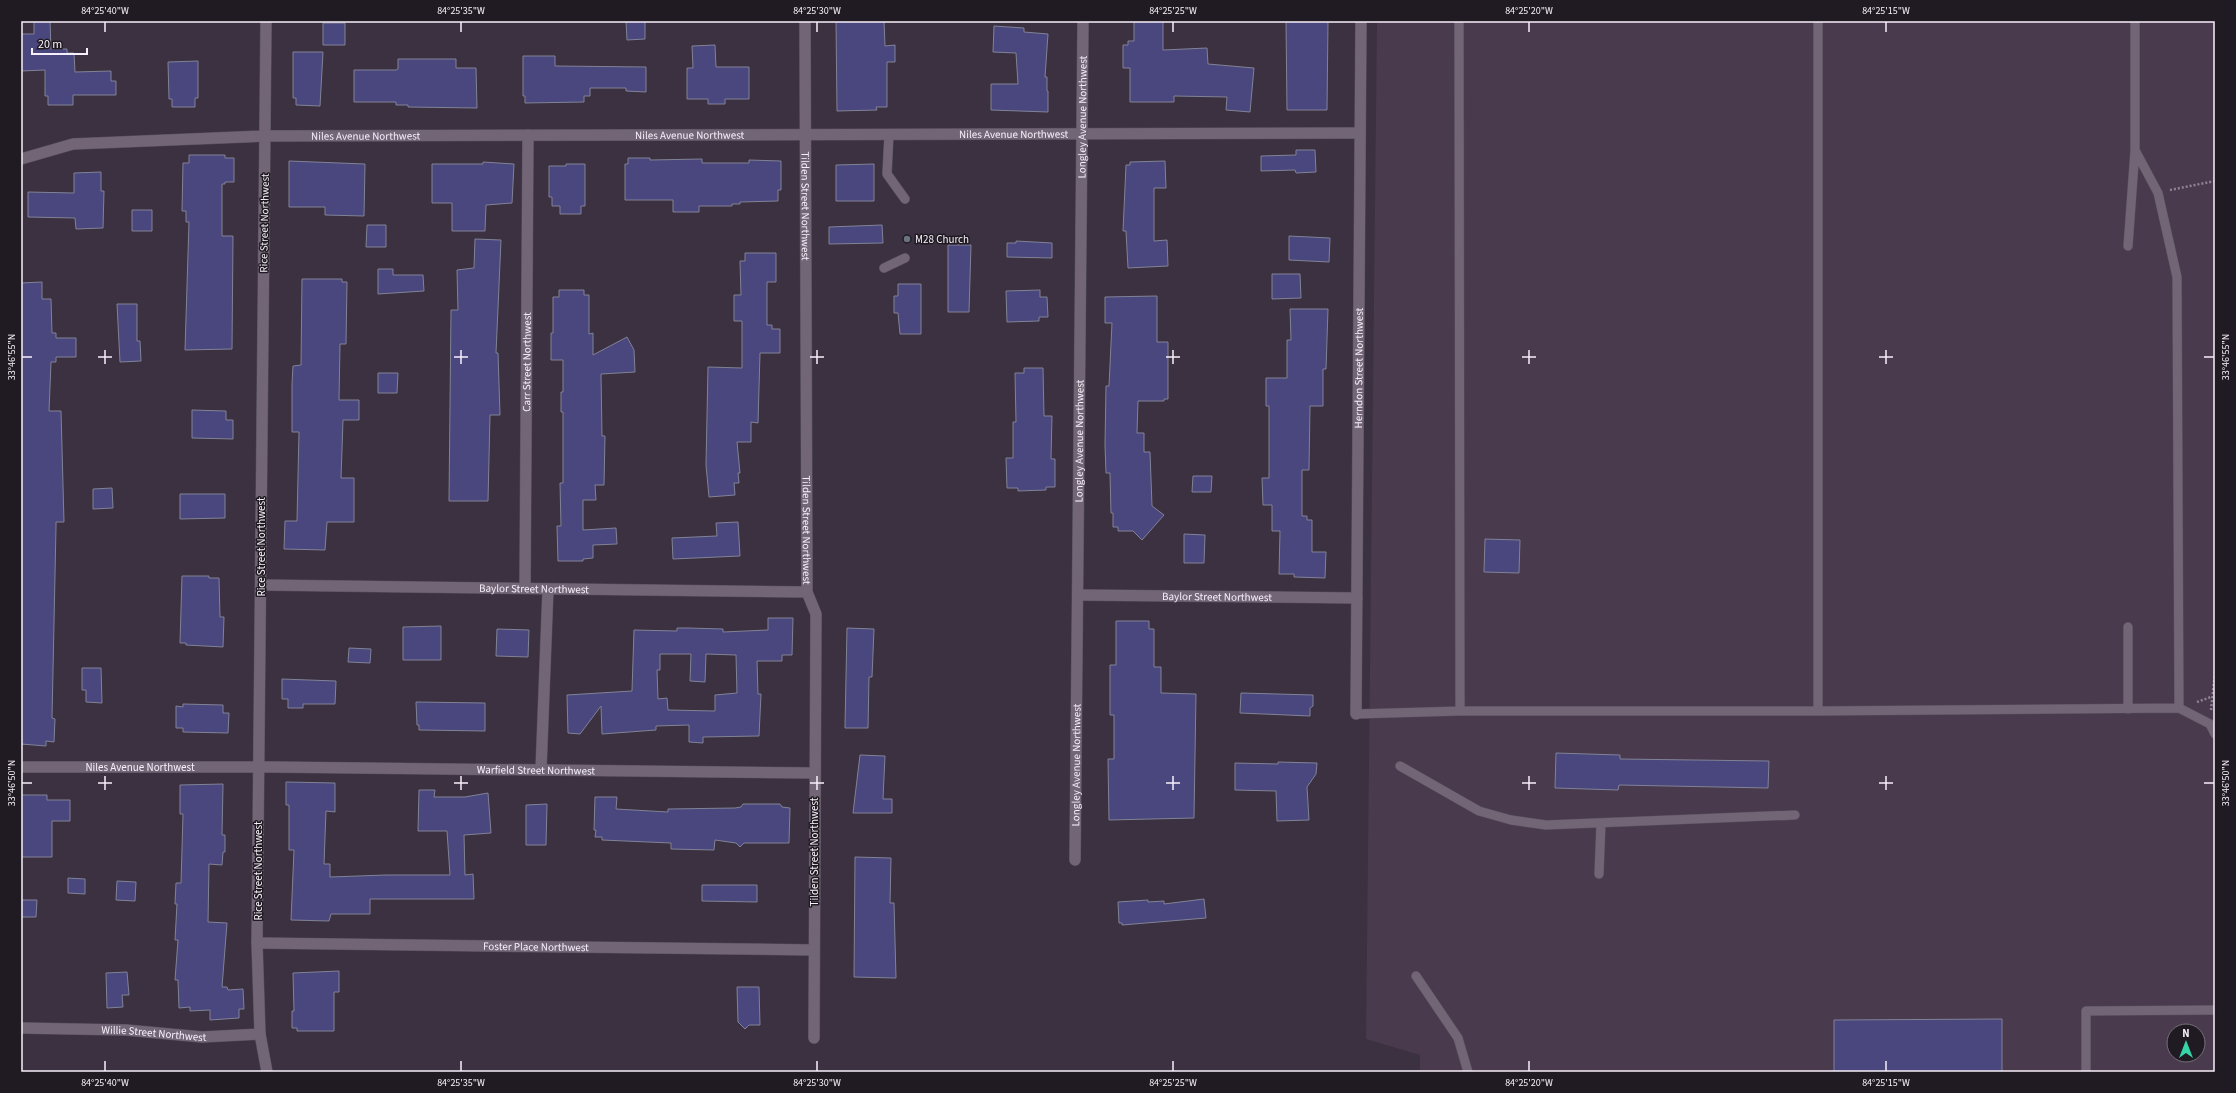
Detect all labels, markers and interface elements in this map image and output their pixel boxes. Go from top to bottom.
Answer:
text: 84°25'40"W [81,4,129,18]
text: 84°25'35"W [437,4,485,18]
text: 84°25'30"W [793,4,841,18]
text: 84°25'25"W [1149,4,1197,18]
text: 84°25'20"W [1505,4,1553,18]
text: 84°25'15"W [1862,4,1910,18]
scale bar [32,30,87,56]
text: 20 m [38,36,62,53]
street label: Longley Avenue Northwest [1074,55,1091,178]
street label: Niles Avenue Northwest [959,127,1069,142]
street label: Niles Avenue Northwest [635,128,745,143]
street label: Niles Avenue Northwest [311,129,421,144]
street label: Tilden Street Northwest [797,151,813,261]
street label: Rice Street Northwest [256,173,273,273]
place label: M28 Church [915,232,969,247]
marker: M28 Church [902,234,912,244]
street label: Herndon Street Northwest [1351,307,1367,428]
street label: Carr Street Northwest [519,312,535,412]
text: 33°46'55"N [5,334,19,380]
text: 33°46'55"N [2219,334,2233,380]
street label: Longley Avenue Northwest [1071,379,1088,502]
street label: Tilden Street Northwest [799,475,814,585]
street label: Rice Street Northwest [254,497,269,597]
street label: Baylor Street Northwest [479,581,589,597]
street label: Baylor Street Northwest [1162,589,1272,605]
street label: Longley Avenue Northwest [1068,703,1084,826]
text: 33°46'50"N [5,760,19,806]
street label: Niles Avenue Northwest [85,760,195,775]
text: 33°46'50"N [2219,760,2233,806]
street label: Warfield Street Northwest [477,762,595,779]
street label: Tilden Street Northwest [807,797,822,906]
street label: Rice Street Northwest [251,821,266,921]
street label: Foster Place Northwest [483,939,589,955]
street label: Willie Street Northwest [101,1023,207,1045]
north arrow [2166,1023,2206,1063]
text: N [2182,1026,2190,1041]
text: 84°25'40"W [81,1076,129,1090]
text: 84°25'35"W [437,1076,485,1090]
text: 84°25'30"W [793,1076,841,1090]
text: 84°25'25"W [1149,1076,1197,1090]
text: 84°25'20"W [1505,1076,1553,1090]
text: 84°25'15"W [1862,1076,1910,1090]

